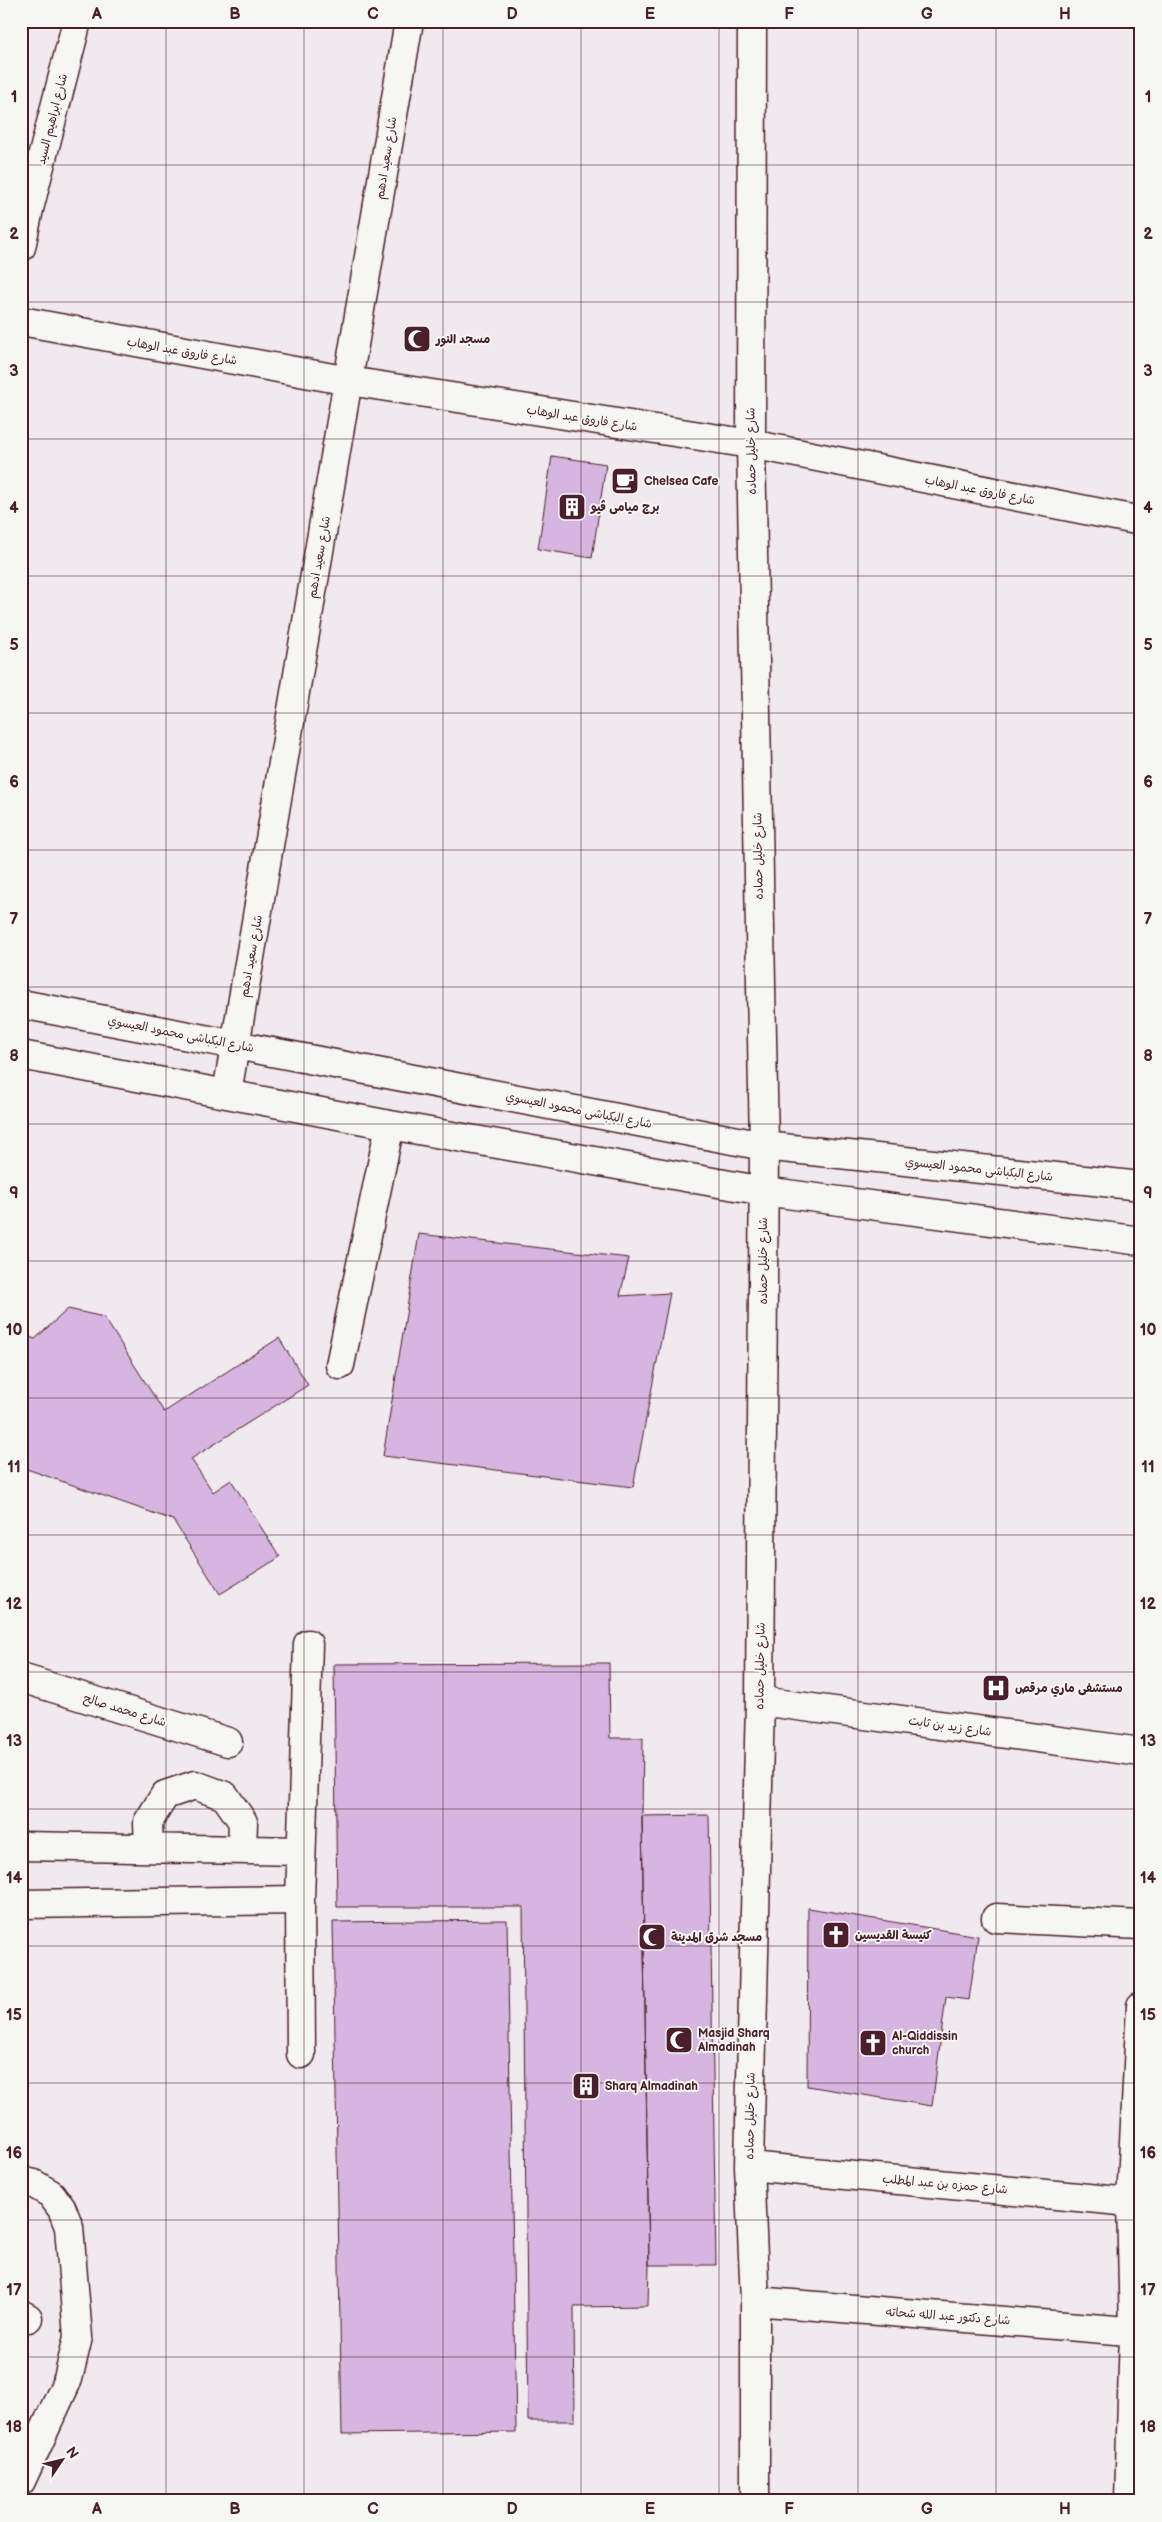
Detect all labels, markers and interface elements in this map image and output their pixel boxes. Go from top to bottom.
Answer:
text: A [91,5,102,24]
text: B [229,5,241,24]
text: C [367,5,379,24]
text: D [506,5,518,24]
text: E [645,5,655,24]
text: F [784,5,794,24]
text: G [921,5,933,24]
text: H [1059,5,1071,24]
street label: شارع ابراهيم السيد [34,72,72,166]
text: 1 [11,88,17,107]
text: 1 [1145,88,1151,107]
street label: شارع سعيد ادهم [373,116,401,201]
text: 2 [9,225,19,244]
text: 2 [1143,225,1153,244]
mosque icon: مسجد النور [402,324,432,354]
place label: مسجد النور [435,332,490,347]
street label: شارع فاروق عبد الوهاب [125,334,238,370]
text: 3 [9,362,19,381]
text: 3 [1143,362,1153,381]
street label: شارع فاروق عبد الوهاب [525,402,638,436]
street label: شارع خليل حماده [743,407,761,495]
cafe icon: Chelsea Cafe [610,466,640,496]
street label: شارع فاروق عبد الوهاب [923,472,1036,510]
place label: Chelsea Cafe [644,474,718,489]
building icon: برج ميامى ڤيو [557,492,587,522]
text: 4 [9,499,19,518]
place label: برج ميامى ڤيو [590,499,660,515]
text: 4 [1143,499,1153,518]
street label: شارع سعيد ادهم [305,515,335,600]
text: 5 [9,636,19,655]
text: 5 [1143,636,1153,655]
text: 6 [9,773,19,792]
text: 6 [1143,773,1153,792]
street label: شارع خليل حماده [750,812,768,900]
text: 7 [10,910,19,929]
text: 7 [1144,910,1153,929]
street label: شارع سعيد ادهم [237,914,267,999]
street label: شارع البكباشى محمود العيسوي [106,1013,255,1057]
text: 8 [9,1047,19,1066]
text: 8 [1143,1047,1153,1066]
street label: شارع البكباشى محمود العيسوي [504,1089,653,1133]
street label: شارع البكباشى محمود العيسوي [904,1154,1054,1186]
text: 9 [9,1184,19,1203]
text: 9 [1143,1184,1153,1203]
street label: شارع خليل حماده [756,1217,772,1305]
text: 10 [6,1321,22,1340]
text: 10 [1140,1321,1156,1340]
text: 11 [7,1458,21,1477]
text: 11 [1141,1458,1155,1477]
text: 12 [6,1595,23,1614]
text: 12 [1140,1595,1157,1614]
street label: شارع خليل حماده [752,1622,770,1710]
hospital icon: مستشفى ماري مرقص [981,1673,1011,1703]
place label: مستشفى ماري مرقص [1015,1681,1123,1697]
street label: شارع محمد صالح [81,1691,168,1731]
street label: شارع زيد بن ثابت [907,1713,992,1741]
text: 13 [6,1732,22,1751]
text: 13 [1140,1732,1156,1751]
text: 14 [6,1869,23,1888]
text: 14 [1140,1869,1157,1888]
church icon: كنيسة القديسين [821,1920,851,1950]
mosque icon: مسجد شرق المدينة [637,1922,667,1952]
place label: كنيسة القديسين [855,1928,932,1943]
place label: مسجد شرق المدينة [671,1930,762,1945]
text: 15 [6,2006,22,2025]
text: 15 [1140,2006,1156,2025]
mosque icon: Masjid Sharq Almadinah [664,2025,694,2055]
place label: Masjid Sharq Almadinah [697,2026,770,2055]
church icon: Al-Qiddissin church [858,2028,888,2058]
place label: Al-Qiddissin church [891,2029,958,2058]
building icon: Sharq Almadinah [571,2071,601,2101]
street label: شارع خليل حماده [742,2072,760,2160]
place label: Sharq Almadinah [605,2079,698,2094]
text: 16 [6,2144,23,2163]
text: 16 [1140,2144,1157,2163]
street label: شارع حمزه بن عبد المطلب [882,2172,1008,2198]
text: 17 [6,2281,22,2300]
text: 17 [1140,2281,1156,2300]
street label: شارع دكتور عبد الله شحاته [885,2305,1011,2329]
text: 18 [6,2418,22,2437]
text: 18 [1140,2418,1156,2437]
north arrow [38,2434,88,2484]
text: N [62,2444,82,2462]
text: A [91,2500,102,2519]
text: B [229,2500,241,2519]
text: C [367,2500,379,2519]
text: D [506,2500,518,2519]
text: E [645,2500,655,2519]
text: F [784,2500,794,2519]
text: G [921,2500,933,2519]
text: H [1059,2500,1071,2519]

